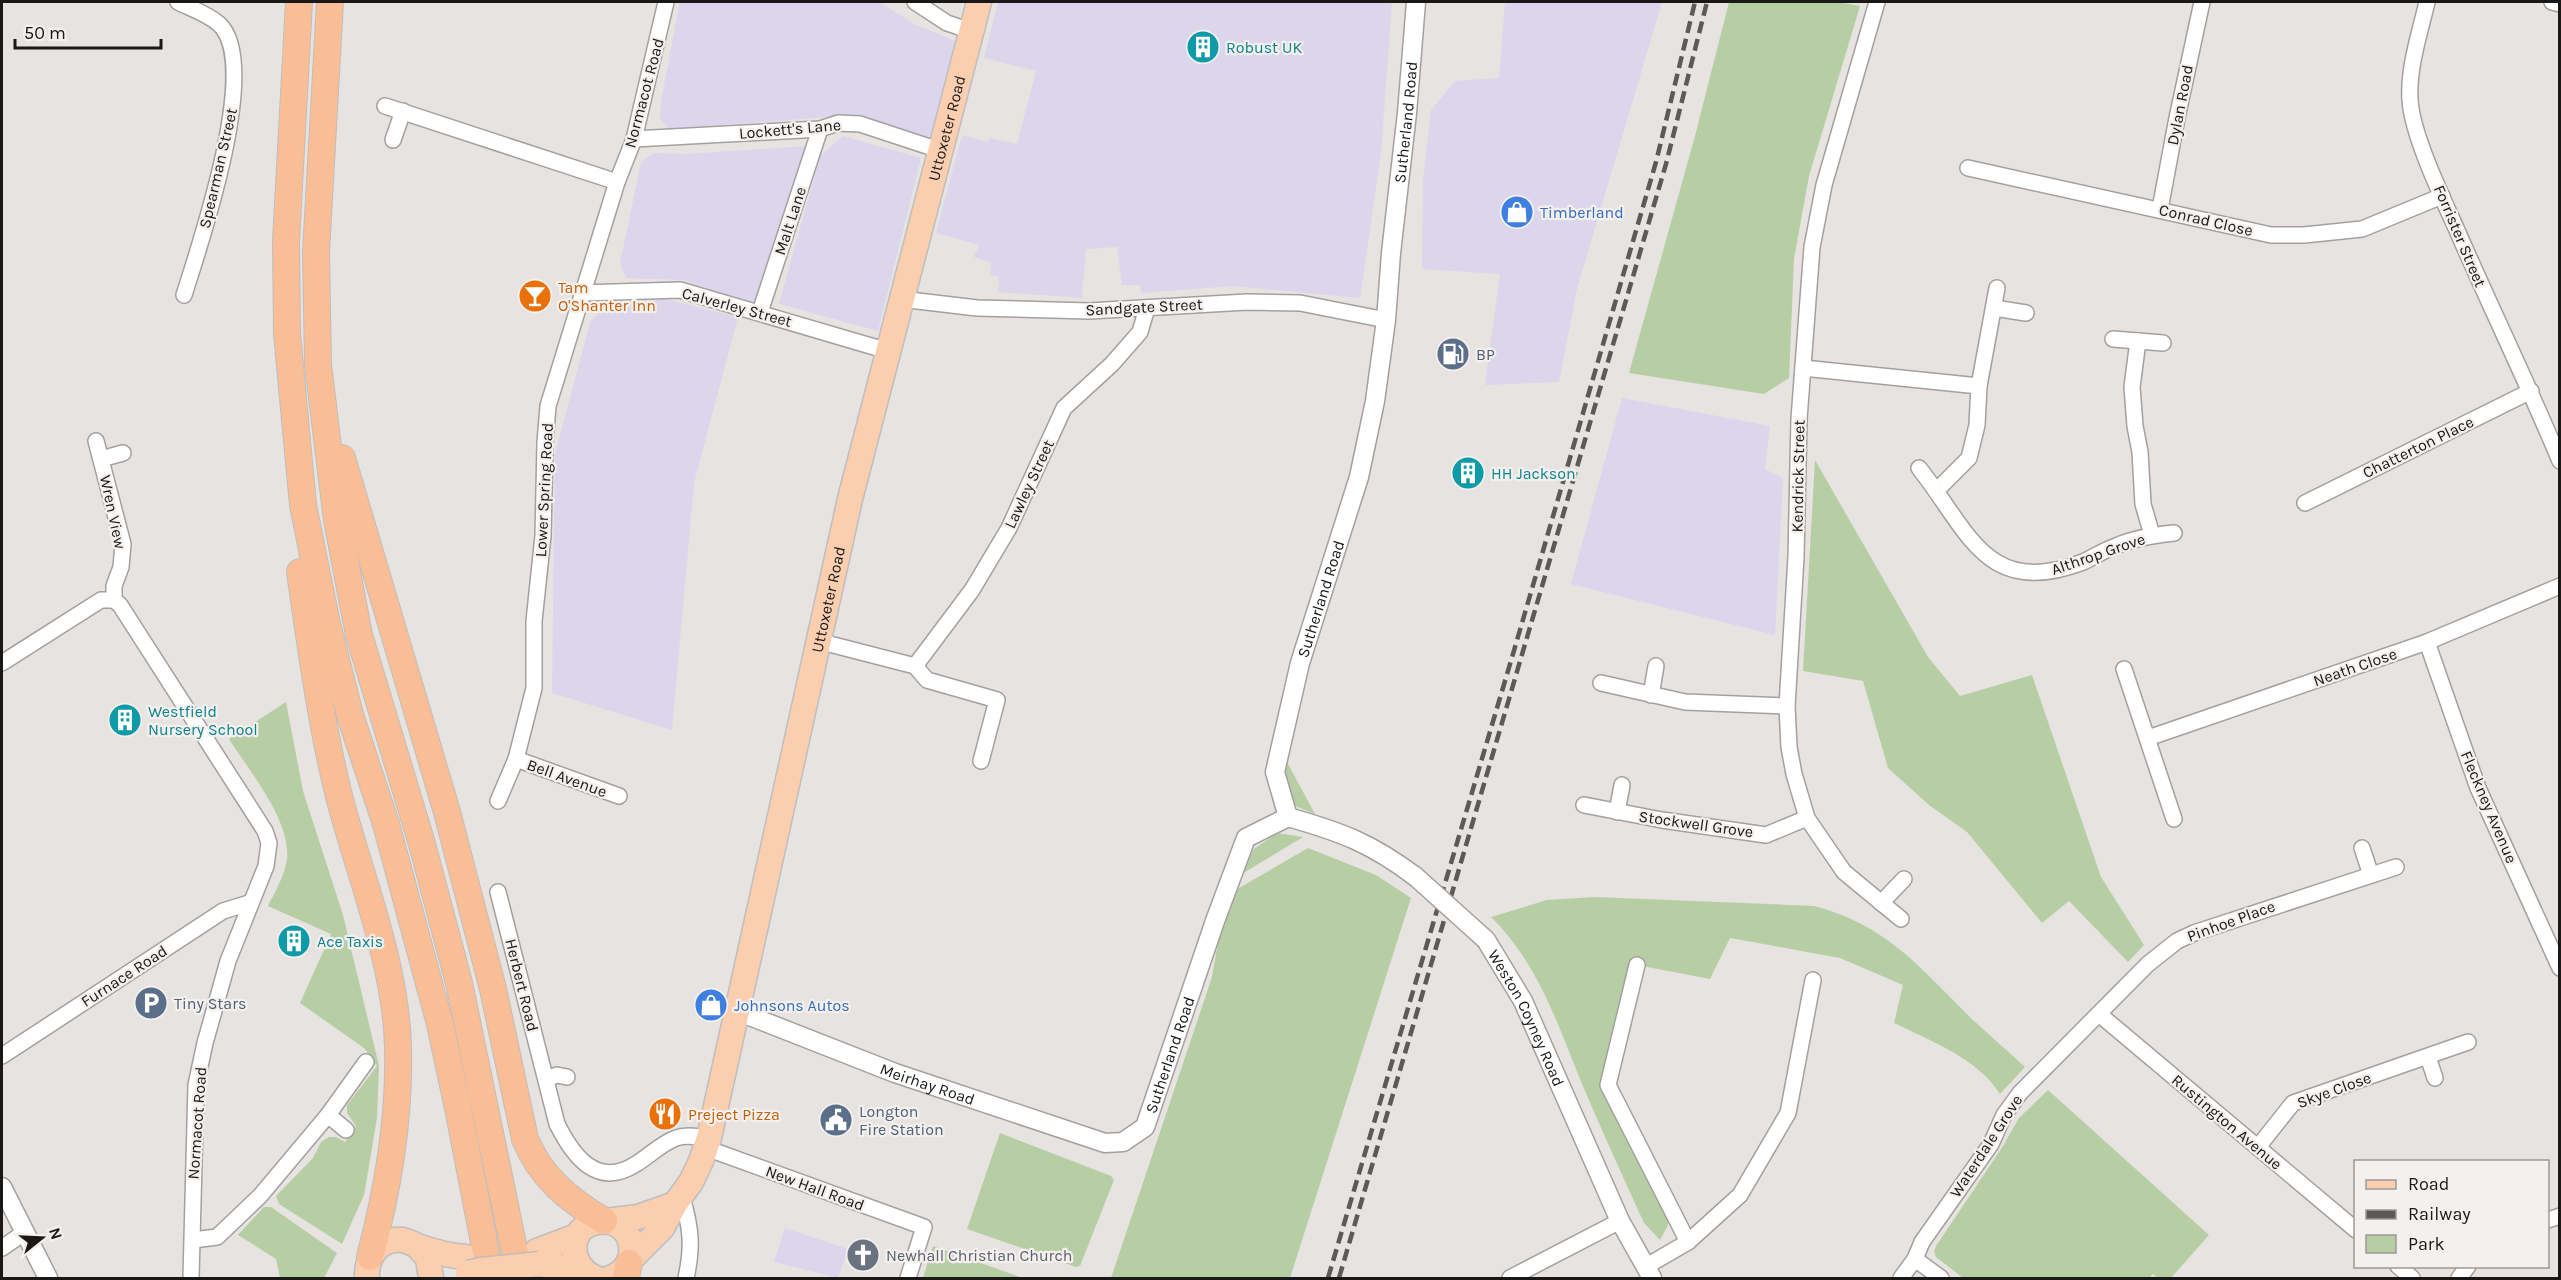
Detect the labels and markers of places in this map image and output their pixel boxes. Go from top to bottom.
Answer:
building icon: Robust UK [1185,29,1221,65]
place label: Robust UK [1226,38,1302,57]
shop icon: Timberland [1499,194,1535,230]
place label: Timberland [1540,203,1624,222]
bar icon: Tam O'Shanter Inn [517,278,553,314]
place label: Tam O'Shanter Inn [558,278,656,315]
fuel station icon: BP [1435,336,1471,372]
place label: BP [1476,345,1495,364]
building icon: HH Jackson [1450,455,1486,491]
place label: HH Jackson [1491,464,1576,483]
building icon: Westfield Nursery School [107,702,143,738]
place label: Westfield Nursery School [148,702,258,739]
building icon: Ace Taxis [276,923,312,959]
place label: Ace Taxis [317,932,383,951]
parking icon: Tiny Stars [133,985,169,1021]
shop icon: Johnsons Autos [693,987,729,1023]
place label: Tiny Stars [174,994,246,1013]
place label: Johnsons Autos [734,996,850,1015]
restaurant icon: Preject Pizza [647,1096,683,1132]
public building icon: Longton Fire Station [818,1102,854,1138]
place label: Longton Fire Station [859,1102,944,1139]
place label: Preject Pizza [688,1105,780,1124]
church icon: Newhall Christian Church [845,1237,881,1273]
place label: Newhall Christian Church [886,1246,1072,1265]

